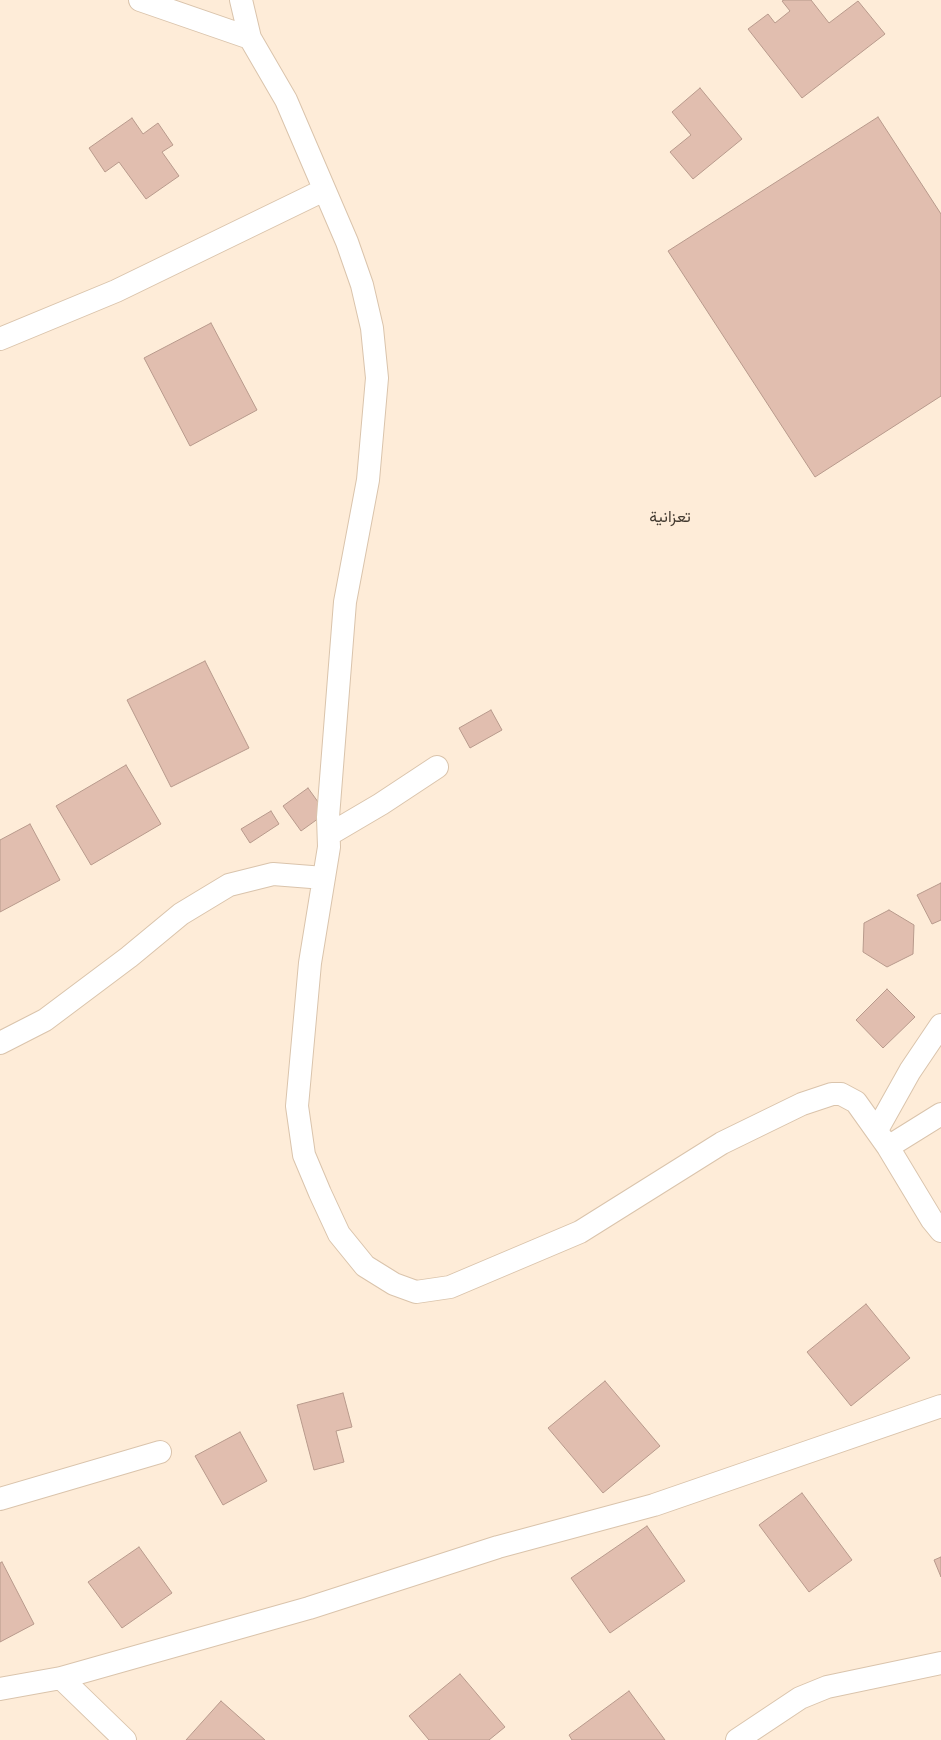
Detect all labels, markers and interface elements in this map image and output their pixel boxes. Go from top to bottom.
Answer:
district label: تعزانية [649,507,691,527]

